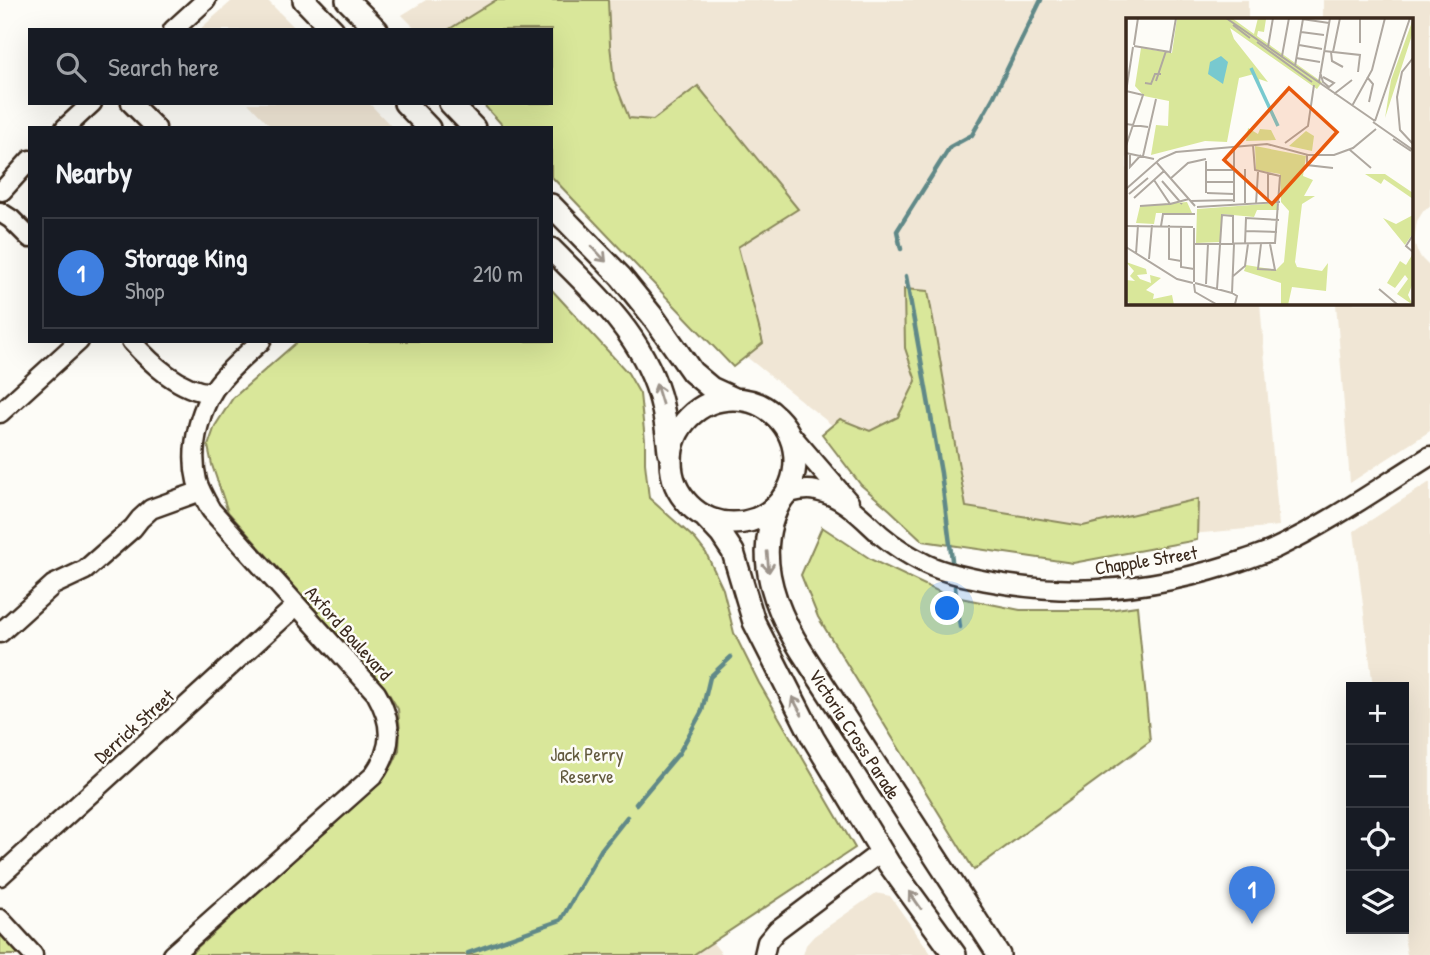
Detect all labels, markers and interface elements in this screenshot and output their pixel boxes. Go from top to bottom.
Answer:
inset map [1126,18,1412,304]
search box [28,28,553,105]
icon: search [52,48,90,86]
text: Search here [108,49,219,84]
text: Nearby [56,152,132,192]
text: Storage King [125,240,247,275]
one-way arrow [590,245,607,262]
text: 1 [77,258,85,289]
text: 210 m [473,258,523,289]
text: Shop [125,275,164,306]
one-way arrow [651,383,664,405]
street label: Chapple Street [1093,539,1200,581]
one-way arrow [762,550,775,573]
street label: Axford Boulevard [300,580,399,686]
your location [930,591,964,625]
street label: Victoria Cross Parade [803,664,907,805]
map controls [1346,682,1409,934]
button: + [1346,682,1409,745]
street label: Derrick Street [88,683,180,769]
one-way arrow [789,696,803,717]
park label: Jack Perry Reserve [550,741,624,789]
button: − [1346,745,1409,808]
button: locate [1346,808,1409,871]
pin: 1 [1229,866,1275,924]
button: layers [1346,871,1409,934]
one-way arrow [908,891,922,910]

